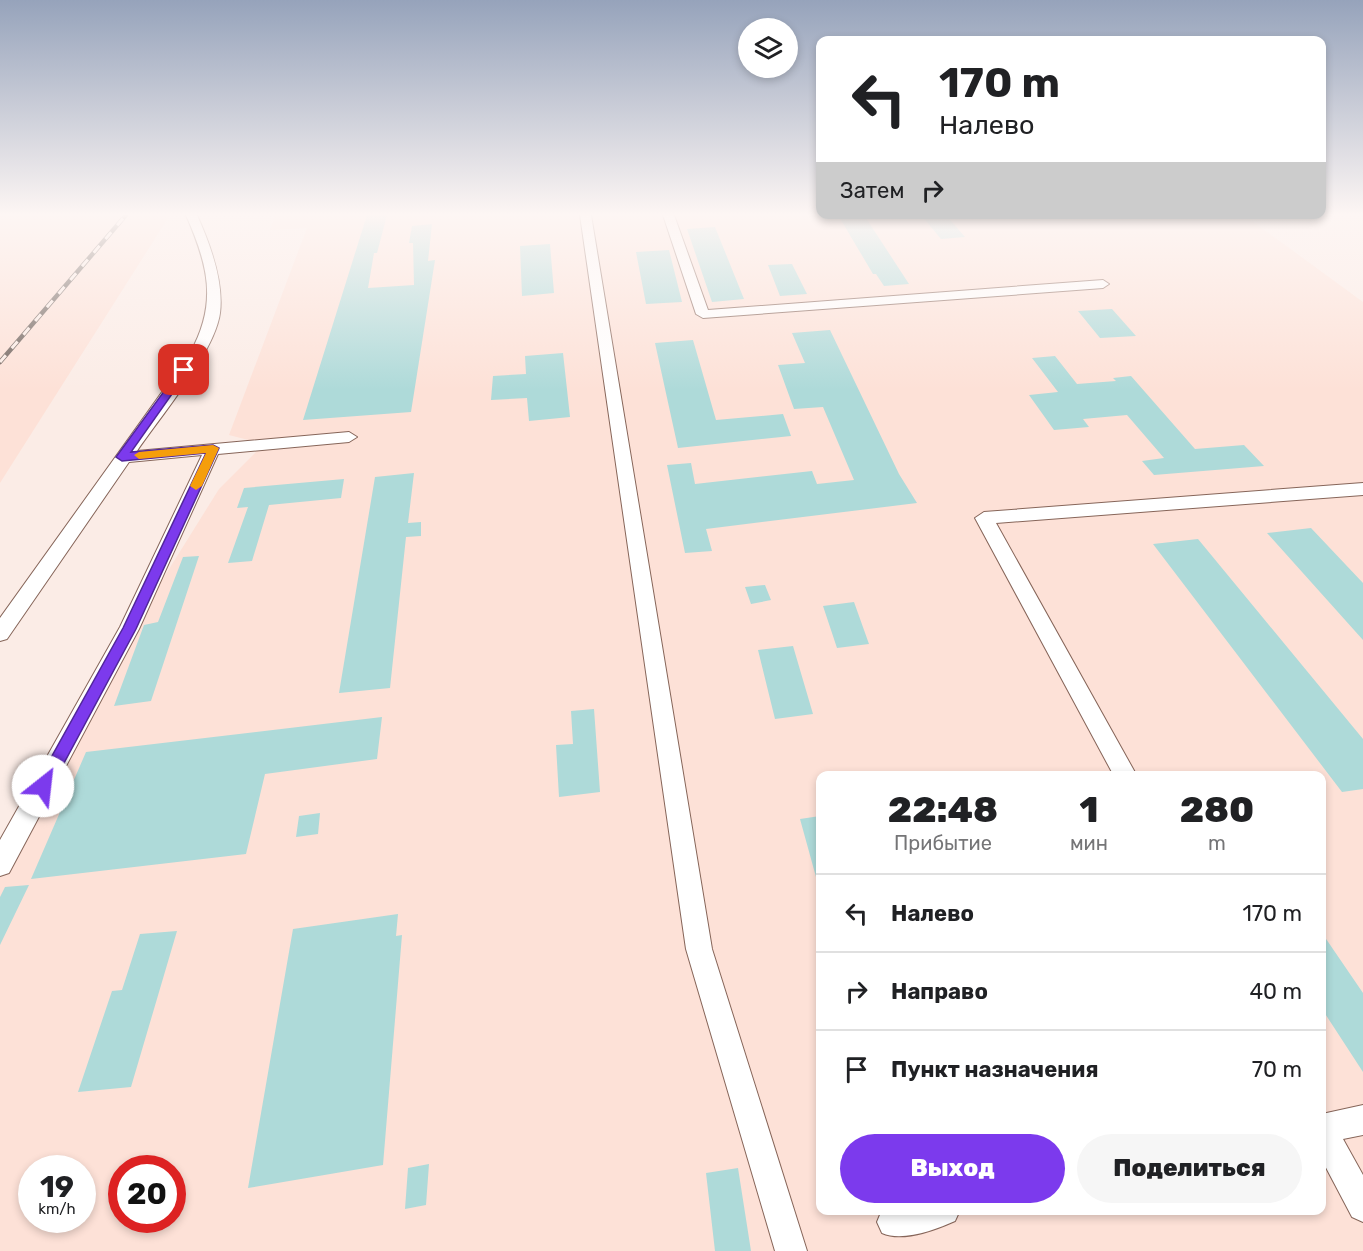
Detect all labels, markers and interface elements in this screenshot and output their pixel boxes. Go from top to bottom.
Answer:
map controls [738,18,798,78]
button: layers [738,18,798,78]
text: 170 m [939,58,1060,108]
icon: left [840,60,918,138]
text: Налево [939,109,1035,141]
icon: right [916,174,949,207]
text: Затем [840,177,904,204]
pin [158,344,209,395]
icon: arrive [167,353,200,386]
position arrow [11,754,75,818]
text: 22:48 [888,788,998,831]
text: 1 [1079,788,1098,831]
text: 280 [1180,788,1254,831]
text: Прибытие [894,831,992,855]
text: мин [1070,831,1108,855]
text: m [1208,831,1226,855]
icon: left [840,897,873,930]
text: Налево [891,900,974,927]
text: 170 m [1242,900,1302,927]
icon: right [840,975,873,1008]
text: Направо [891,978,988,1005]
text: 40 m [1249,978,1302,1005]
icon: arrive [840,1053,873,1086]
text: Пункт назначения [891,1056,1099,1083]
text: 70 m [1252,1056,1302,1083]
button: Выход [840,1134,1065,1203]
button: Поделиться [1077,1134,1302,1203]
speed limit sign: 20 [108,1155,186,1233]
text: 19 [40,1169,74,1205]
text: km/h [38,1200,76,1218]

